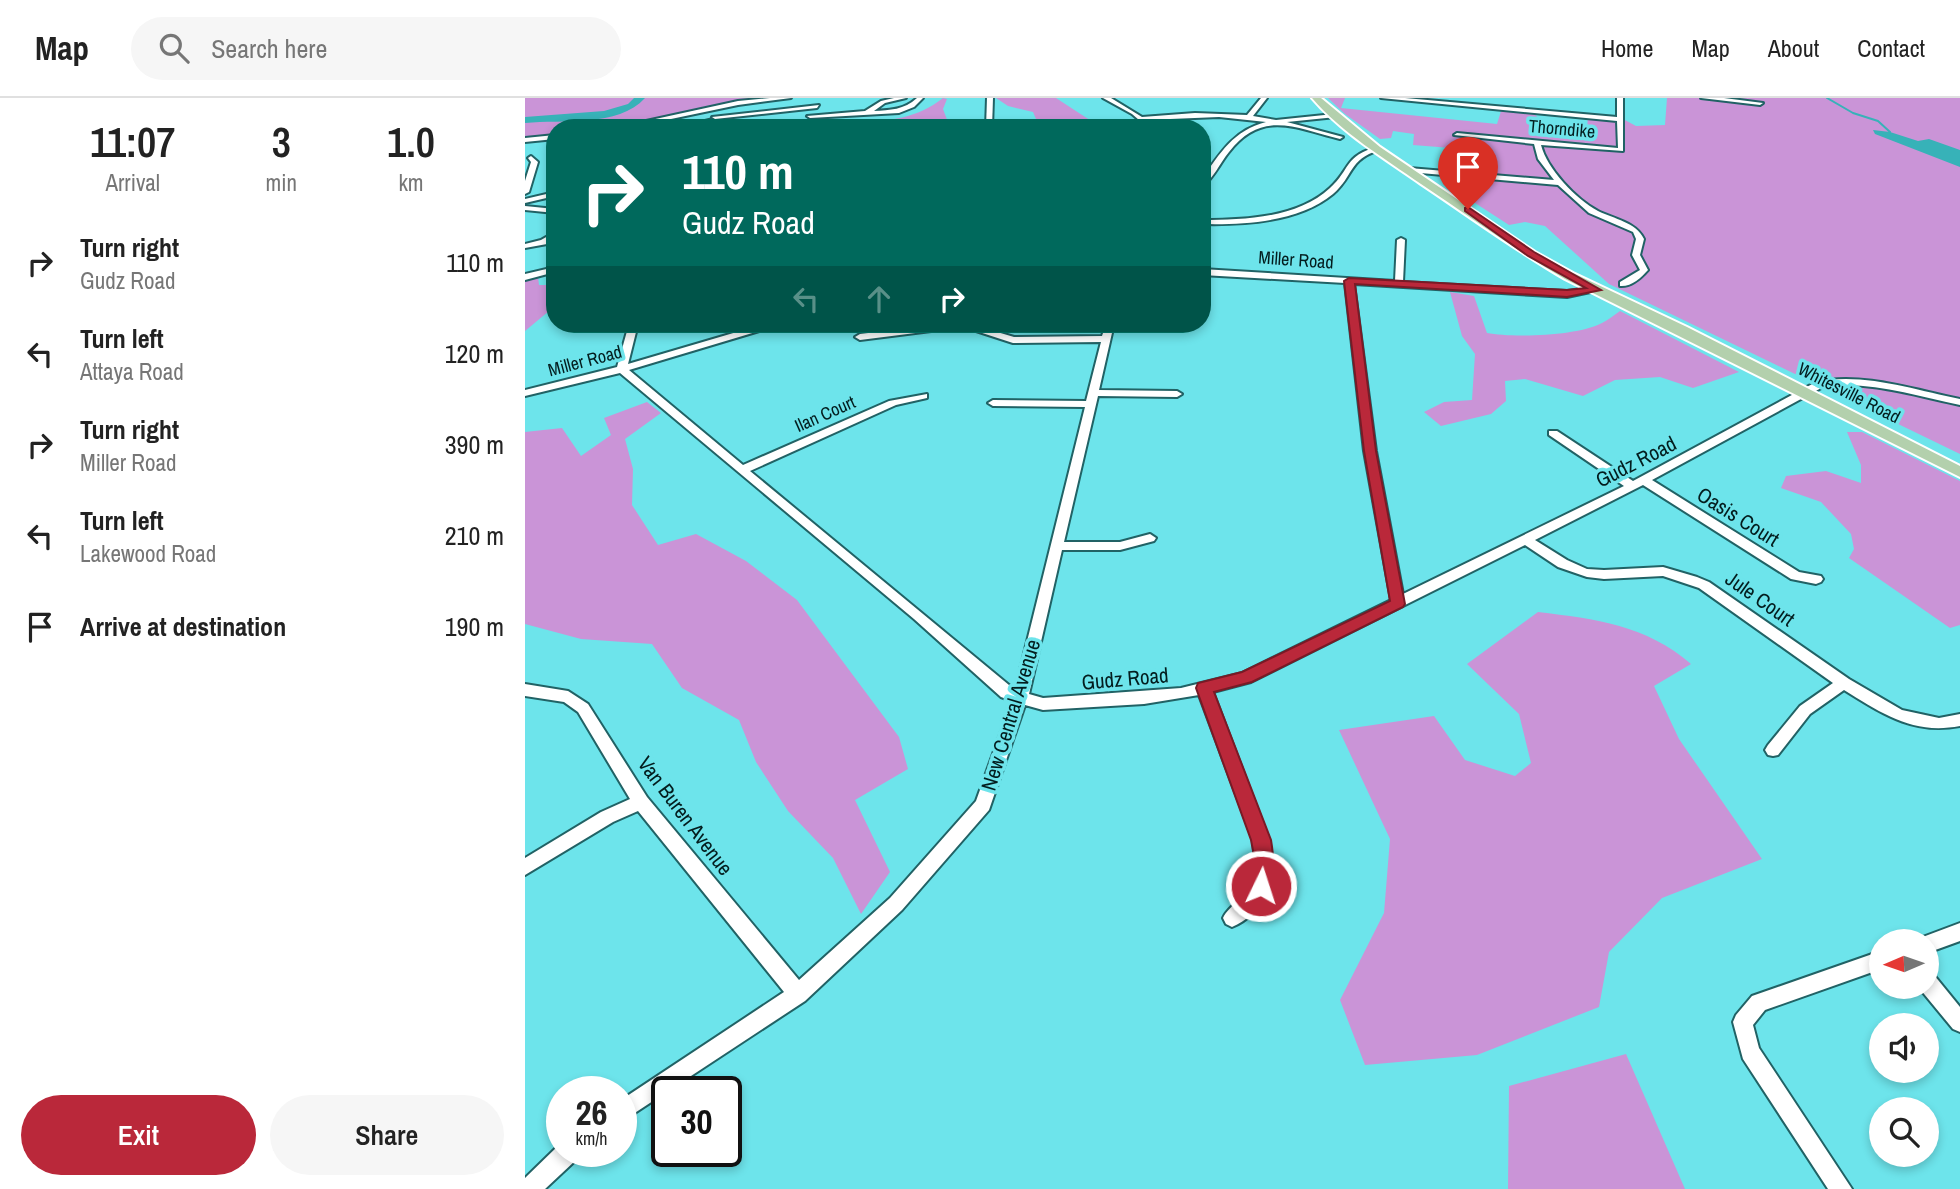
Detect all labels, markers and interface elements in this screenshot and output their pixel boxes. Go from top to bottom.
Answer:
search box [131,17,621,80]
text: Map [35,26,89,70]
icon: search [155,29,193,67]
text: Search here [211,31,327,66]
text: Home [1601,32,1653,64]
text: Map [1691,32,1730,64]
text: About [1768,32,1819,64]
text: Contact [1857,32,1925,64]
street label: Thorndike [1528,113,1596,144]
text: 11:07 [90,114,175,170]
text: 3 [272,114,291,170]
text: 1.0 [387,114,435,170]
pin [1438,137,1498,209]
text: 110 m [682,138,794,204]
icon: right [567,147,658,238]
icon: arrive [1449,148,1487,186]
text: Arrival [106,167,160,198]
text: min [266,167,297,198]
text: km [398,167,424,198]
text: Gudz Road [682,201,815,244]
text: Turn right [80,230,179,265]
icon: right [21,244,59,282]
street label: Miller Road [1258,244,1335,275]
text: 110 m [446,245,504,280]
text: Gudz Road [80,265,175,296]
icon: left [787,280,825,318]
icon: ahead [860,280,898,318]
icon: right [933,280,971,318]
text: Turn left [80,321,164,356]
icon: left [21,335,59,373]
text: 120 m [445,336,504,371]
street label: Miller Road [545,339,625,382]
text: Attaya Road [80,356,184,387]
street label: Whitesville Road [1794,356,1905,429]
street label: Ilan Court [790,389,859,438]
text: Turn right [80,412,179,447]
icon: right [21,426,59,464]
text: 390 m [445,427,504,462]
street label: Gudz Road [1590,429,1681,494]
text: Miller Road [80,447,176,478]
street label: Oasis Court [1692,480,1785,553]
text: Turn left [80,503,164,538]
icon: left [21,517,59,555]
text: 210 m [445,518,504,553]
text: Lakewood Road [80,538,216,569]
street label: Jule Court [1720,564,1801,633]
icon: arrive [21,608,59,646]
text: Arrive at destination [80,609,286,644]
text: 190 m [445,609,504,644]
street label: New Central Avenue [974,636,1047,794]
street label: Gudz Road [1080,660,1170,697]
street label: Van Buren Avenue [631,750,740,881]
position arrow [1224,849,1298,923]
north arrow [1869,929,1939,999]
map controls [1869,929,1939,1167]
button: sound [1869,1013,1939,1083]
speed limit sign: 30 [651,1076,742,1167]
text: 26 [576,1089,607,1136]
button: Exit [21,1095,256,1175]
button: Share [270,1095,504,1175]
button: search [1869,1097,1939,1167]
text: km/h [576,1126,608,1151]

